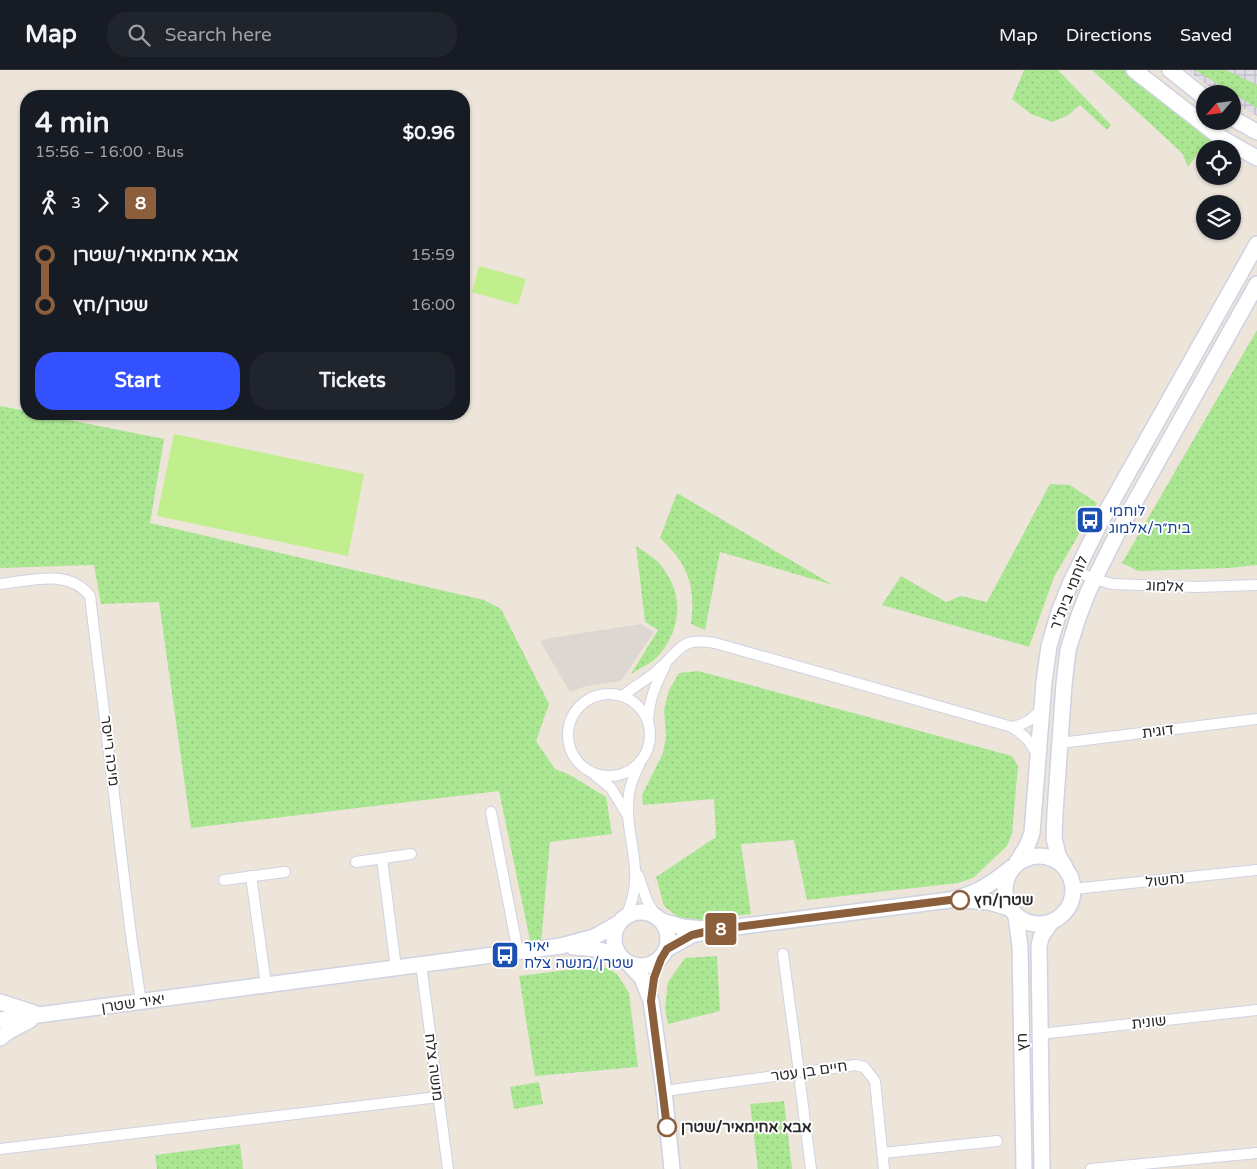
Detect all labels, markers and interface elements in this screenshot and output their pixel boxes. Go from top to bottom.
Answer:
search box [107,12,457,57]
text: Map [25,20,77,49]
icon: search [125,21,153,49]
text: Search here [165,24,272,46]
text: Map [999,24,1038,46]
text: Directions [1066,24,1152,46]
text: Saved [1180,24,1232,46]
north arrow [1196,85,1241,130]
map controls [1196,85,1241,240]
text: 4 min [35,106,110,140]
text: $0.96 [403,122,455,144]
button: locate [1196,140,1241,185]
text: 15:56 – 16:00 · Bus [35,142,184,162]
icon: walk [35,189,63,217]
icon: forward [89,189,117,217]
text: 8 [135,192,146,214]
text: 3 [71,193,81,213]
button: layers [1196,195,1241,240]
text: אבא אחימאיר/שטרן [73,244,239,266]
text: 15:59 [411,245,455,265]
text: שטרן/חץ [73,294,148,316]
text: 16:00 [411,295,455,315]
button: Start [35,352,240,410]
button: Tickets [250,352,455,410]
place label: לוחמי בית״ר/אלמוג [1109,502,1191,537]
bus stop icon: לוחמי בית״ר/אלמוג [1075,505,1105,535]
street label: לוחמי בית"ר [1046,553,1092,633]
street label: אלמוג [1146,576,1185,596]
street label: מיכה רייסר [97,715,123,787]
street label: דוגית [1141,720,1175,742]
street label: נחשול [1144,869,1186,891]
marker: שטרן/חץ [950,890,970,910]
place label: שטרן/חץ [974,891,1033,909]
line badge: 8 [705,913,737,945]
text: 8 [715,918,727,940]
place label: יאיר שטרן/מנשה צלח [524,937,634,972]
bus stop icon: יאיר שטרן/מנשה צלח [490,940,520,970]
street label: יאיר שטרן [100,990,166,1016]
street label: שונית [1131,1011,1167,1033]
street label: מנשה צלח [421,1032,447,1102]
street label: חץ [1013,1033,1031,1051]
street label: חיים בן עטר [770,1057,848,1085]
marker: אבא אחימאיר/שטרן [657,1117,677,1137]
place label: אבא אחימאיר/שטרן [681,1118,812,1136]

